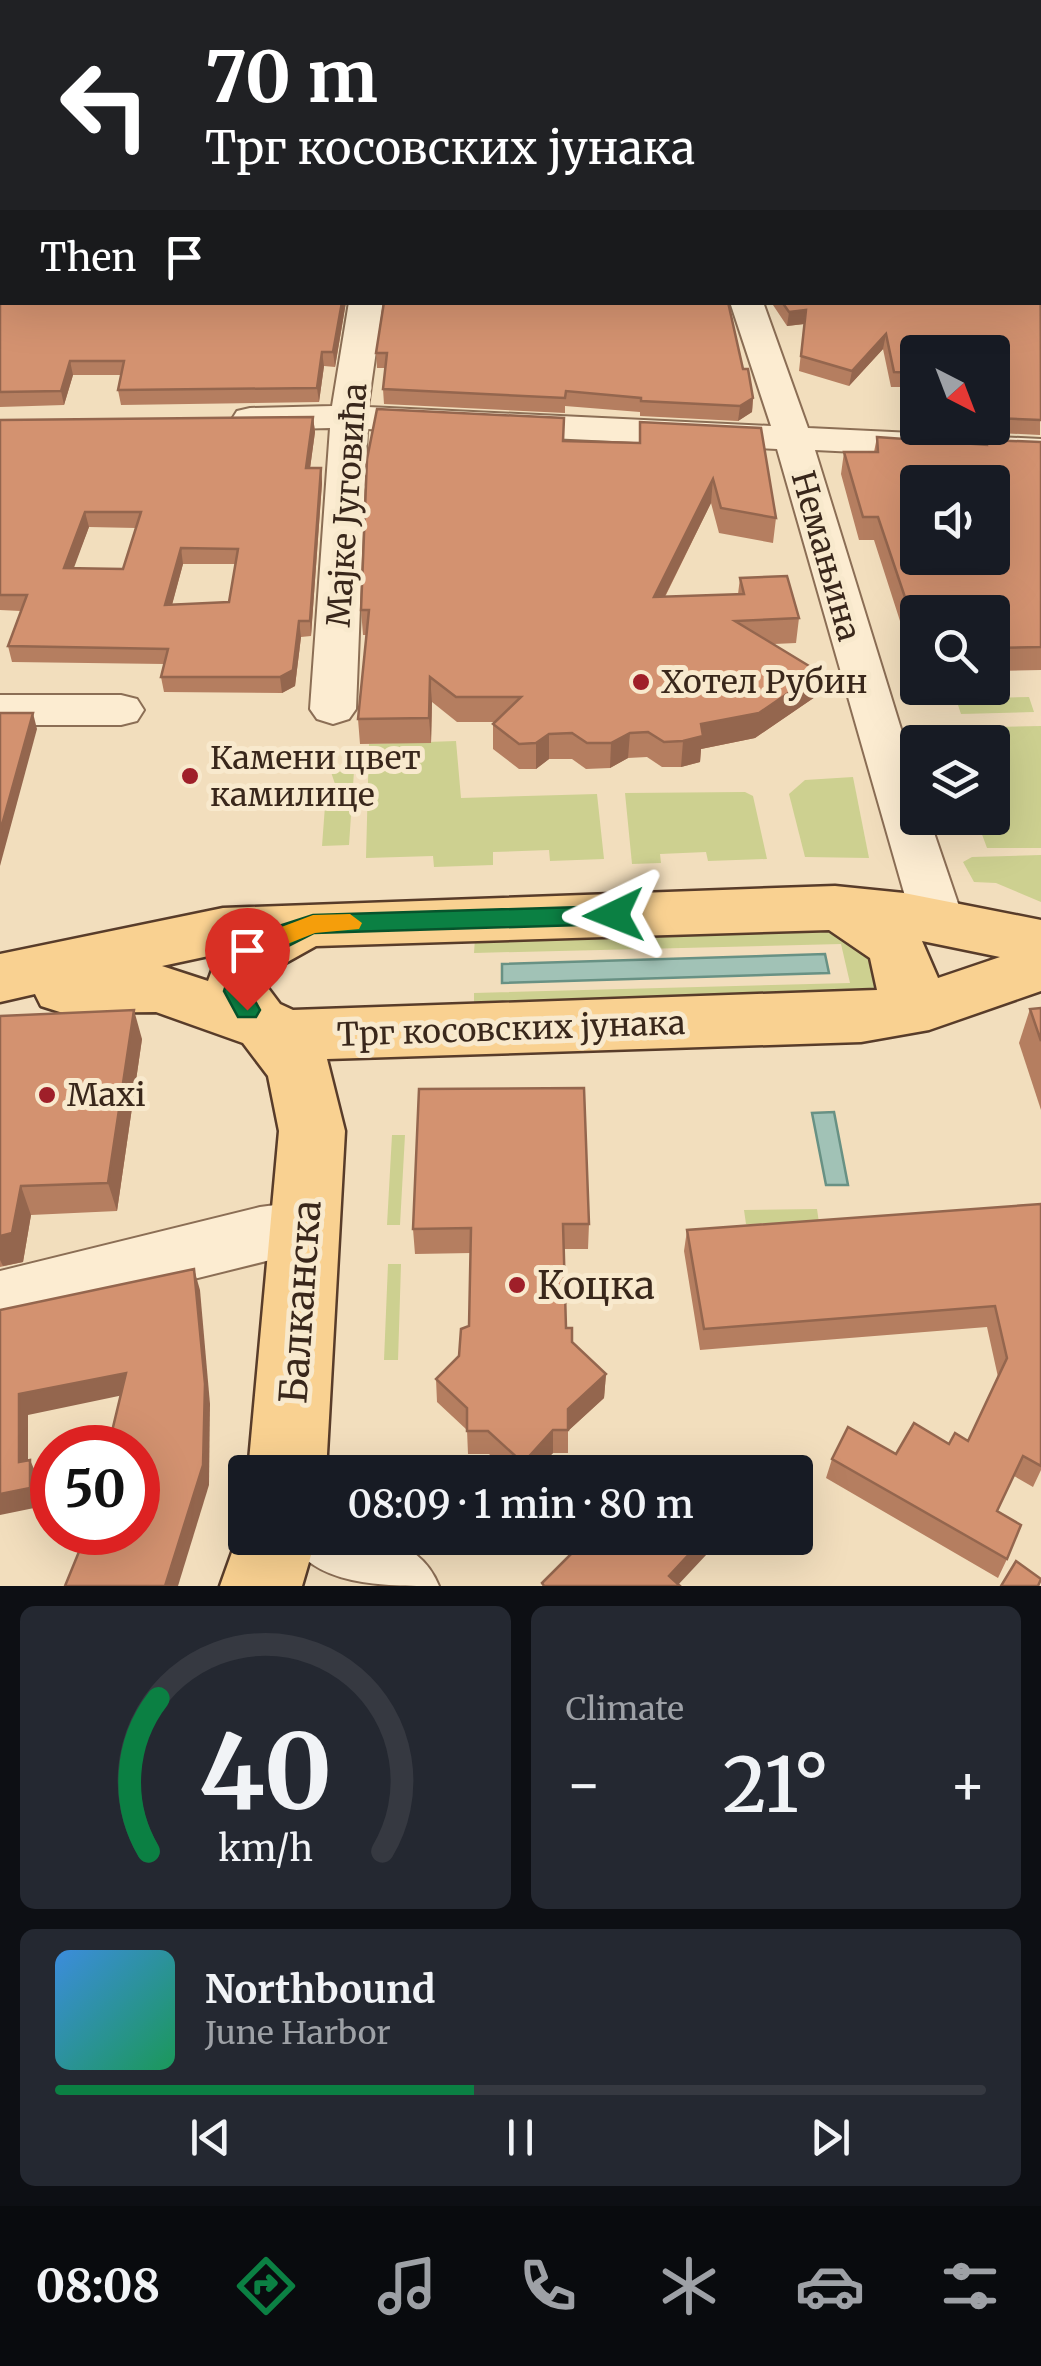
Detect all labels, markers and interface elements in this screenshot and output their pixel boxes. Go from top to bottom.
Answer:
text: 70 m [205,33,378,121]
icon: left [40,40,170,170]
text: Трг косовских јунака [205,120,695,176]
icon: arrive [157,230,212,285]
text: Then [40,234,137,281]
north arrow [900,335,1010,445]
map controls [900,335,1010,835]
street label: Мајке Југовића [319,382,375,628]
button: sound [900,465,1010,575]
street label: Немањина [783,466,869,646]
button: search [900,595,1010,705]
place label: Хотел Рубин [661,662,868,702]
marker: Хотел Рубин [630,671,652,693]
button: layers [900,725,1010,835]
place label: Камени цвет камилице [210,738,421,815]
marker: Камени цвет камилице [179,765,201,787]
position arrow [562,863,666,967]
pin [205,908,290,1011]
icon: arrive [220,923,275,978]
street label: Трг косовских јунака [336,1003,686,1055]
place label: Maxi [67,1075,146,1115]
marker: Maxi [36,1084,58,1106]
street label: Балканска [269,1199,331,1405]
place label: Коцка [537,1262,655,1309]
marker: Коцка [506,1274,528,1296]
speed limit sign: 50 [30,1425,160,1555]
text: 08:09 · 1 min · 80 m [347,1481,694,1528]
text: Climate [566,1689,684,1729]
text: 40 [198,1707,332,1837]
text: 21° [722,1738,829,1832]
text: − [566,1750,602,1819]
text: + [949,1750,986,1819]
text: km/h [218,1826,313,1871]
text: Northbound [205,1966,435,2013]
text: June Harbor [205,2013,391,2053]
icon: previous [183,2110,238,2165]
icon: pause [493,2110,548,2165]
icon: next [803,2110,858,2165]
icon: directions [231,2251,301,2321]
icon: music [372,2251,442,2321]
icon: phone [513,2251,583,2321]
icon: climate [654,2251,724,2321]
icon: car [795,2251,865,2321]
icon: filters [935,2251,1005,2321]
text: 08:08 [35,2258,160,2314]

